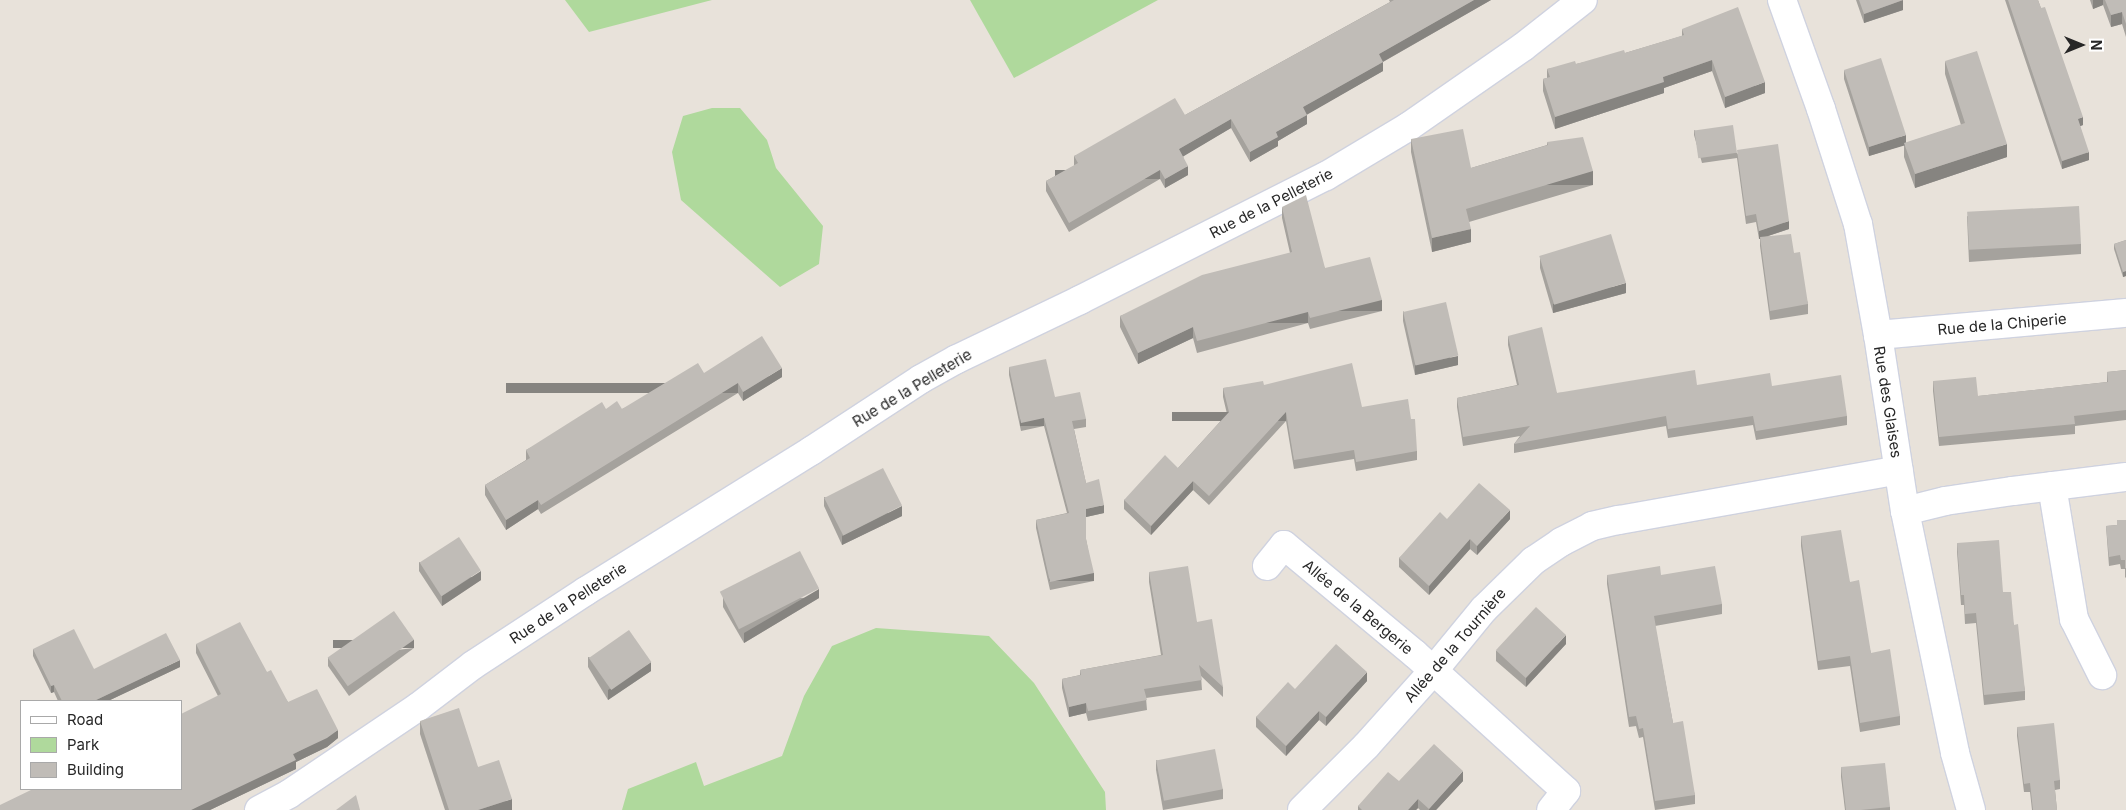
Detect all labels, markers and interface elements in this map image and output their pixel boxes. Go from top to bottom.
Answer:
north arrow [2056,20,2106,70]
text: N [2088,40,2105,50]
street label: Rue de la Pelleterie [1206,164,1336,242]
street label: Rue de la Chiperie [1937,309,2067,339]
street label: Rue de la Pelleterie [849,345,975,431]
street label: Rue des Glaises [1870,345,1906,459]
street label: Allée de la Bergerie [1299,556,1417,658]
street label: Rue de la Pelleterie [506,558,630,648]
street label: Allée de la Tournière [1401,584,1509,706]
legend [20,700,182,790]
text: Road [67,710,103,729]
text: Park [67,735,99,754]
text: Building [67,760,124,779]

